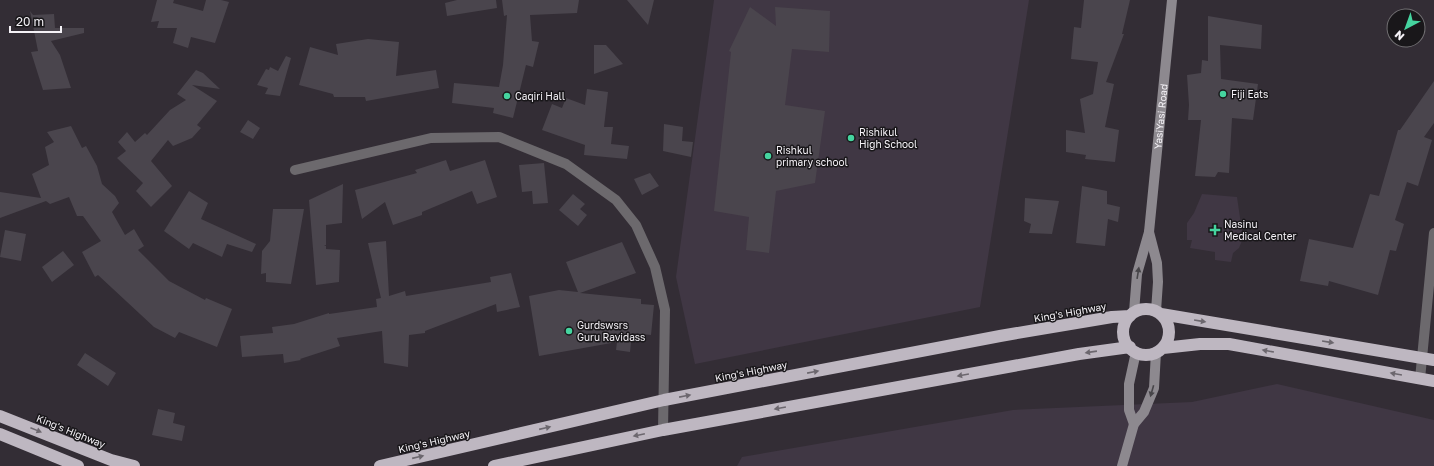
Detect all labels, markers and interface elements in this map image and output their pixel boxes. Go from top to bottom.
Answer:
scale bar [10,8,61,34]
north arrow [1386,8,1426,48]
text: 20 m [16,14,44,29]
text: N [1392,28,1407,44]
street label: YasiYasi Road [1151,83,1170,150]
place label: Fiji Eats [1231,88,1268,100]
marker: Fiji Eats [1218,89,1228,99]
place label: Caqiri Hall [515,90,565,102]
marker: Caqiri Hall [502,91,512,101]
place label: Rishikul High School [859,126,917,150]
marker: Rishikul High School [846,133,856,143]
place label: Rishkul primary school [776,144,848,168]
marker: Rishkul primary school [763,151,773,161]
place label: Nasinu Medical Center [1224,218,1296,242]
marker: Nasinu Medical Center [1209,224,1221,236]
one-way arrow [1135,267,1141,279]
street label: King's Highway [1033,300,1108,324]
one-way arrow [1194,318,1206,324]
place label: Gurdswsrs Guru Ravidass [577,319,645,343]
marker: Gurdswsrs Guru Ravidass [564,326,574,336]
one-way arrow [1322,339,1334,345]
one-way arrow [1262,348,1274,354]
one-way arrow [1085,349,1097,355]
street label: King's Highway [714,358,789,384]
one-way arrow [807,368,819,374]
one-way arrow [1390,371,1402,377]
one-way arrow [957,372,969,378]
one-way arrow [1149,385,1155,397]
one-way arrow [679,393,692,399]
one-way arrow [774,406,786,412]
street label: King's Highway [35,412,108,450]
one-way arrow [539,424,551,430]
street label: King's Highway [397,427,471,455]
one-way arrow [31,428,43,434]
one-way arrow [632,432,645,438]
one-way arrow [412,454,425,460]

